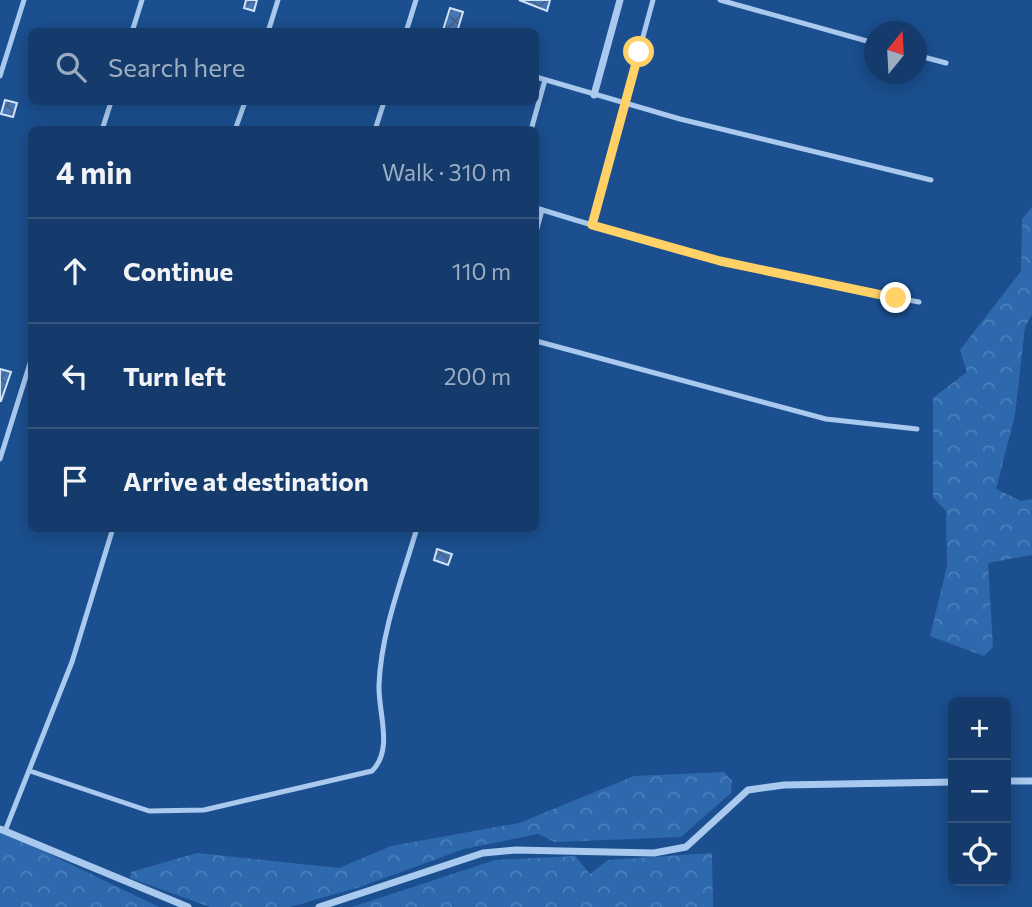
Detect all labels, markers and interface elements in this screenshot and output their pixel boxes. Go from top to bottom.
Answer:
north arrow [864,21,927,84]
search box [28,28,539,105]
route start [623,36,654,67]
icon: search [52,48,90,86]
text: Search here [108,51,246,82]
text: 4 min [56,153,132,190]
text: Walk · 310 m [382,158,511,186]
icon: ahead [56,252,94,290]
text: Continue [123,255,233,286]
text: 110 m [452,257,511,285]
route end [880,282,911,313]
icon: left [56,357,94,395]
text: Turn left [123,360,226,391]
text: 200 m [444,362,511,390]
icon: arrive [56,462,94,500]
text: Arrive at destination [123,465,369,496]
map controls [948,697,1011,886]
button: + [948,697,1011,760]
button: − [948,760,1011,823]
button: locate [948,823,1011,886]

